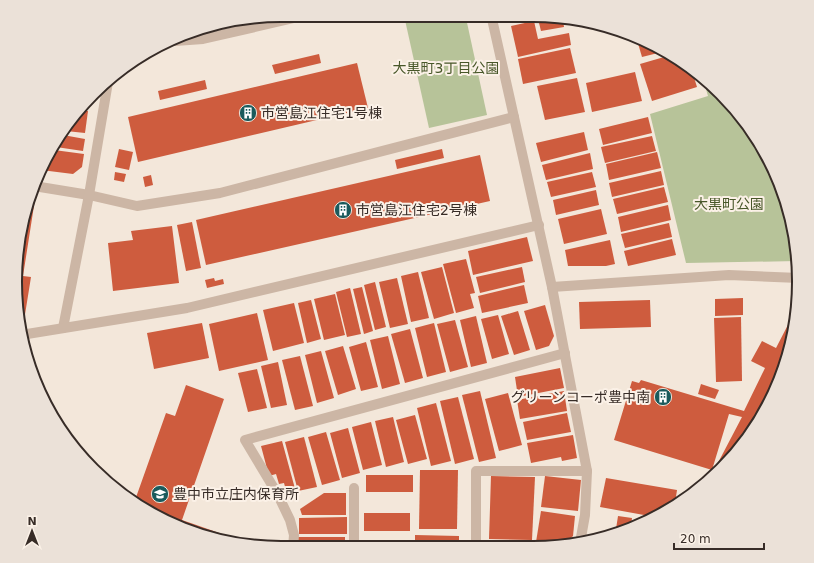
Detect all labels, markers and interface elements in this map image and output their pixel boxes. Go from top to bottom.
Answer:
park label: 大黒町3丁目公園 [393,60,499,76]
building icon: 市営島江住宅1号棟 [238,103,258,123]
place label: 市営島江住宅1号棟 [261,105,382,121]
park label: 大黒町公園 [694,196,764,212]
building icon: 市営島江住宅2号棟 [333,200,353,220]
place label: 市営島江住宅2号棟 [356,202,477,218]
building icon: グリーンコーポ豊中南 [653,387,673,407]
place label: グリーンコーポ豊中南 [511,389,650,405]
school or university icon: 豊中市立庄内保育所 [150,484,170,504]
place label: 豊中市立庄内保育所 [173,486,299,502]
north arrow [12,511,52,551]
text: N [27,515,37,528]
scale bar [674,525,764,551]
text: 20 m [680,532,711,546]

